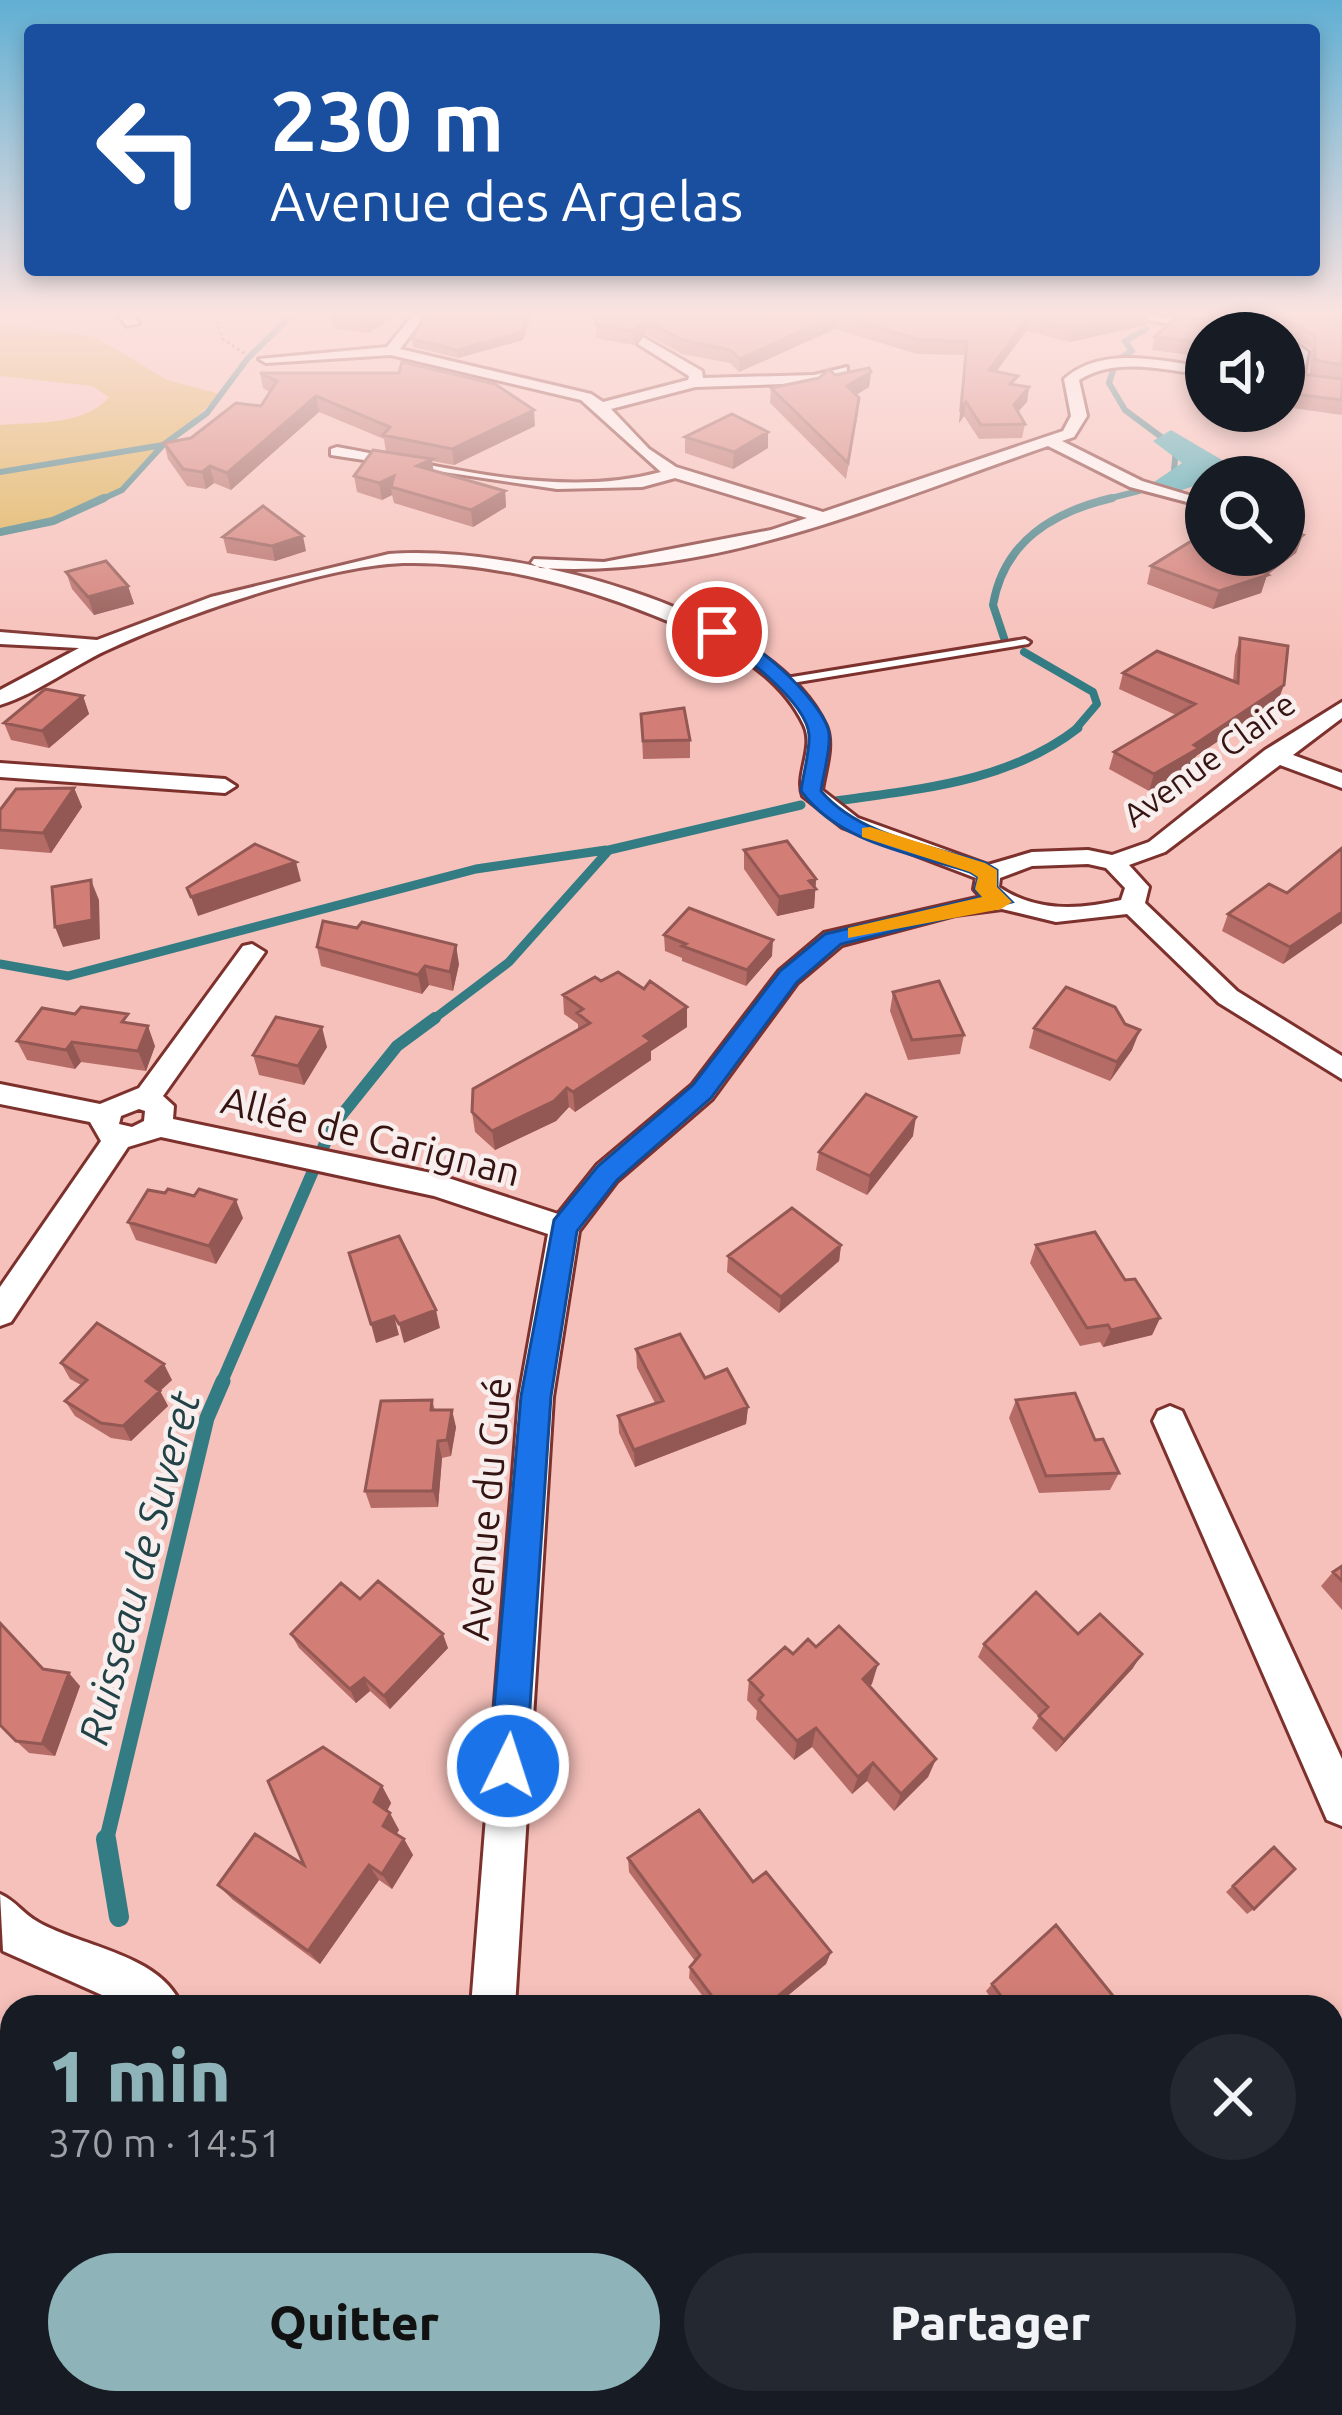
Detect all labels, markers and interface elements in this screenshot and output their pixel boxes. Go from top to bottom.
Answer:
icon: left [72,72,228,228]
text: 230 m [270,73,504,167]
text: Avenue des Argelas [270,171,743,231]
map controls [1185,312,1305,576]
button: sound [1185,312,1305,432]
button: search [1185,456,1305,576]
pin [666,581,768,683]
icon: arrive [684,599,750,665]
street label: Avenue Claire [1116,684,1302,833]
street label: Allée de Carignan [217,1078,525,1193]
street label: Avenue du Gué [453,1376,518,1642]
water label: Ruisseau de Suveret [69,1386,208,1749]
position arrow [445,1703,571,1829]
button: close [1170,2034,1296,2160]
text: 1 min [48,2035,231,2116]
text: 370 m · 14:51 [48,2121,282,2164]
button: Quitter [48,2253,660,2391]
button: Partager [684,2253,1296,2391]

